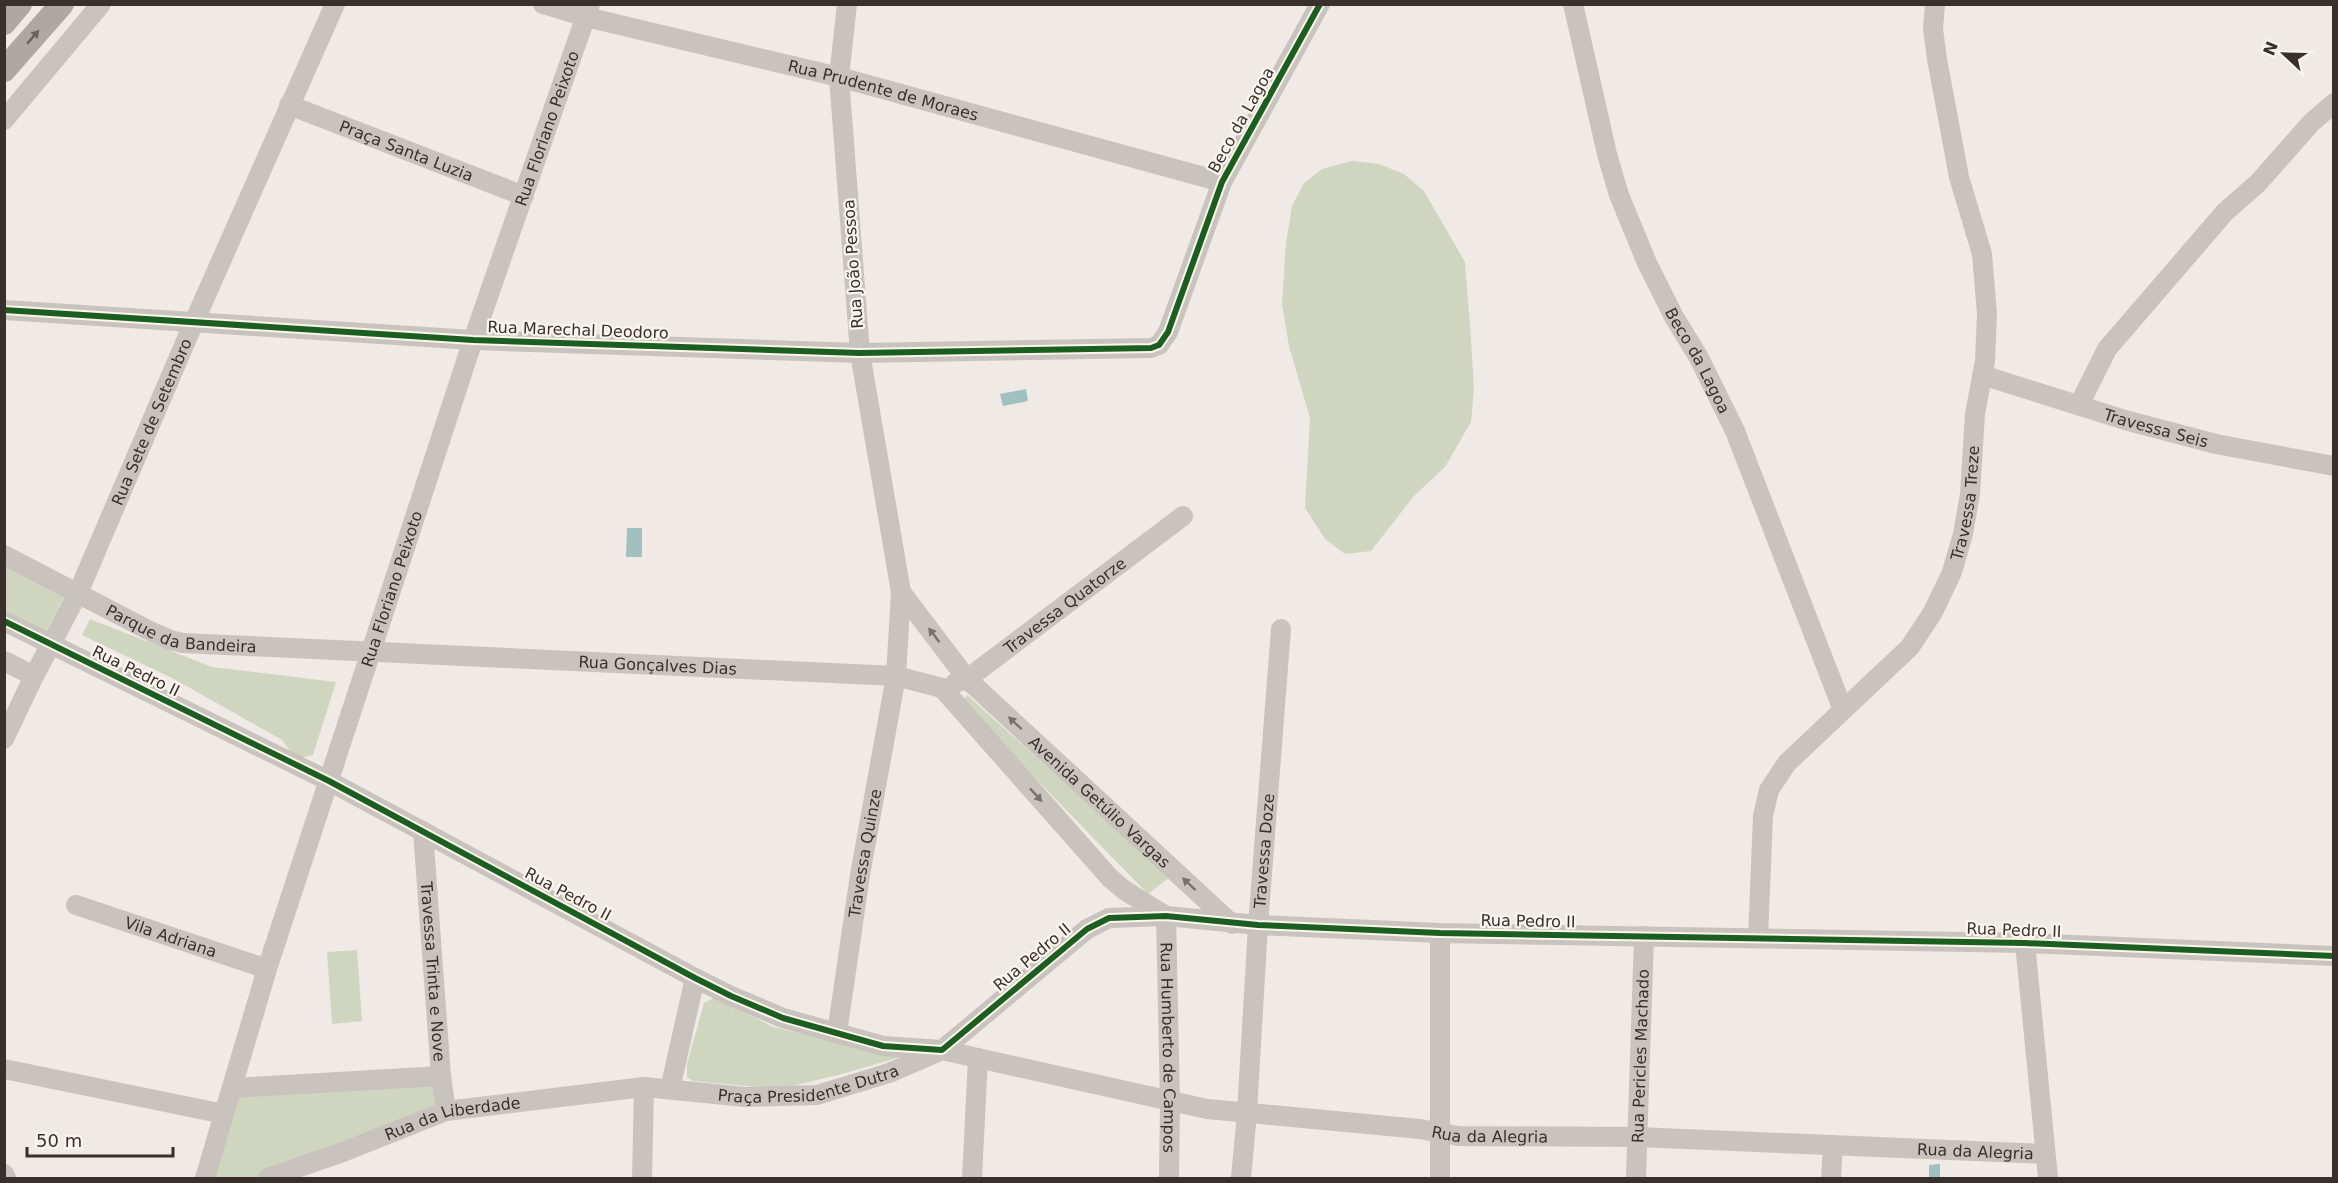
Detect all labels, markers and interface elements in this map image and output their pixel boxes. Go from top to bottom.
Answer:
north arrow [2254,24,2314,84]
one-way arrow [27,30,40,45]
text: N [2259,39,2282,58]
street label: Rua Floriano Peixoto [511,48,582,208]
street label: Rua Prudente de Moraes [786,56,981,124]
street label: Beco da Lagoa [1204,64,1278,176]
street label: Praça Santa Luzia [337,116,476,185]
street label: Rua João Pessoa [839,199,867,329]
street label: Beco da Lagoa [1661,304,1734,417]
street label: Rua Marechal Deodoro [487,317,669,343]
street label: Rua Sete de Setembro [107,335,195,508]
street label: Travessa Seis [2101,404,2210,451]
street label: Travessa Treze [1946,445,1983,564]
street label: Rua Floriano Peixoto [357,508,426,669]
street label: Travessa Quatorze [999,553,1130,658]
street label: Parque da Bandeira [103,600,257,656]
one-way arrow [929,628,941,643]
street label: Rua Pedro II [89,642,183,700]
street label: Rua Gonçalves Dias [578,652,737,678]
one-way arrow [1008,717,1023,730]
street label: Avenida Getúlio Vargas [1025,732,1174,872]
street label: Travessa Quinze [844,787,885,920]
one-way arrow [1029,787,1043,802]
street label: Travessa Doze [1250,793,1278,910]
street label: Rua Pedro II [522,863,614,925]
one-way arrow [1181,877,1196,891]
street label: Travessa Trinta e Nove [417,880,449,1062]
street label: Rua Pedro II [1480,911,1576,931]
street label: Vila Adriana [122,913,219,961]
street label: Rua Pedro II [989,919,1075,995]
street label: Rua Pedro II [1966,919,2062,941]
street label: Rua Humberto de Campos [1157,942,1180,1153]
street label: Rua Pericles Machado [1628,969,1652,1143]
street label: Praça Presidente Dutra [717,1060,902,1107]
street label: Rua da Liberdade [382,1093,521,1144]
scale bar [27,1120,172,1158]
street label: Rua da Alegria [1430,1122,1548,1146]
text: 50 m [36,1130,82,1151]
street label: Rua da Alegria [1917,1139,2034,1163]

